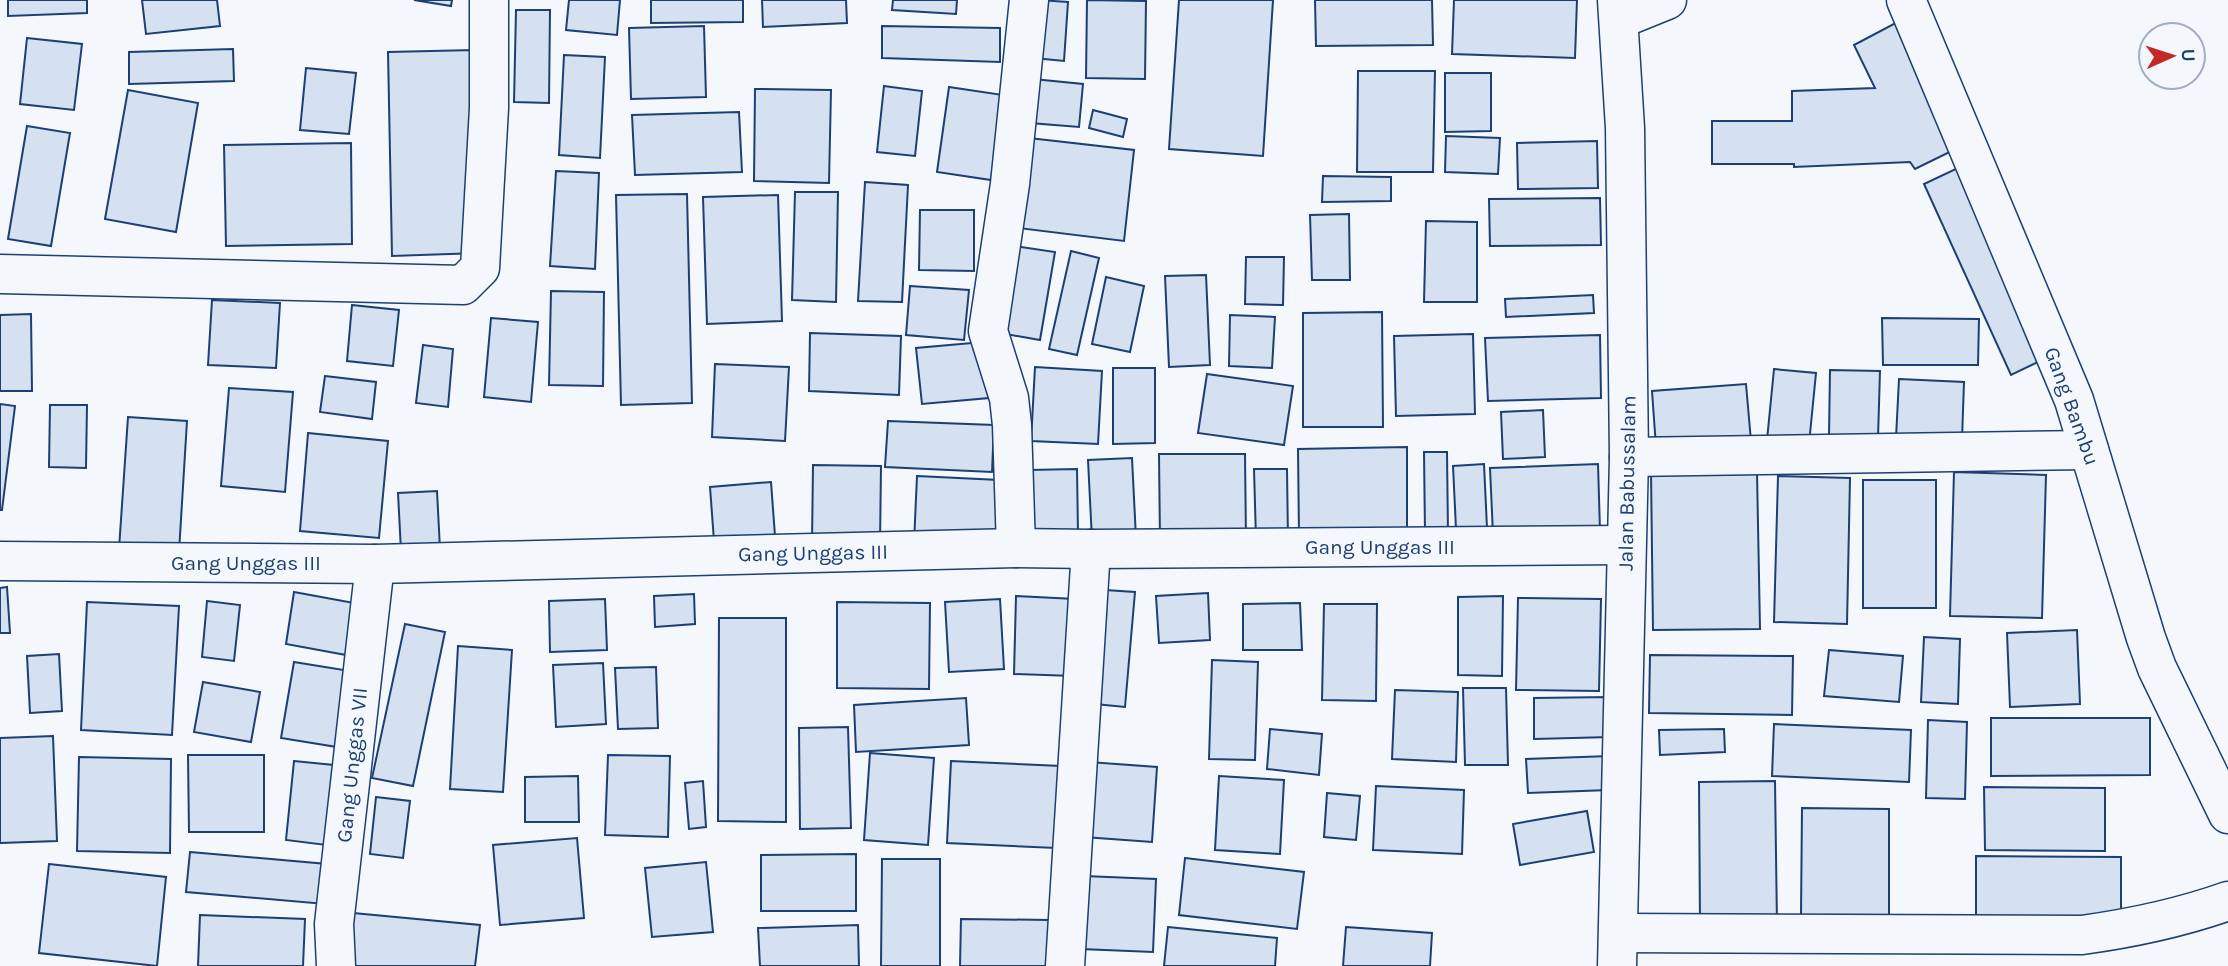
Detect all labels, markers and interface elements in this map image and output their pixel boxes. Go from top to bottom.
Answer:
north arrow [2137,21,2207,91]
text: U [2177,48,2199,62]
street label: Gang Bambu [2040,344,2104,468]
street label: Jalan Babussalam [1613,395,1641,571]
street label: Gang Unggas III [1305,535,1455,559]
street label: Gang Unggas III [738,540,888,566]
street label: Gang Unggas III [171,551,321,575]
street label: Gang Unggas VII [332,686,372,844]

